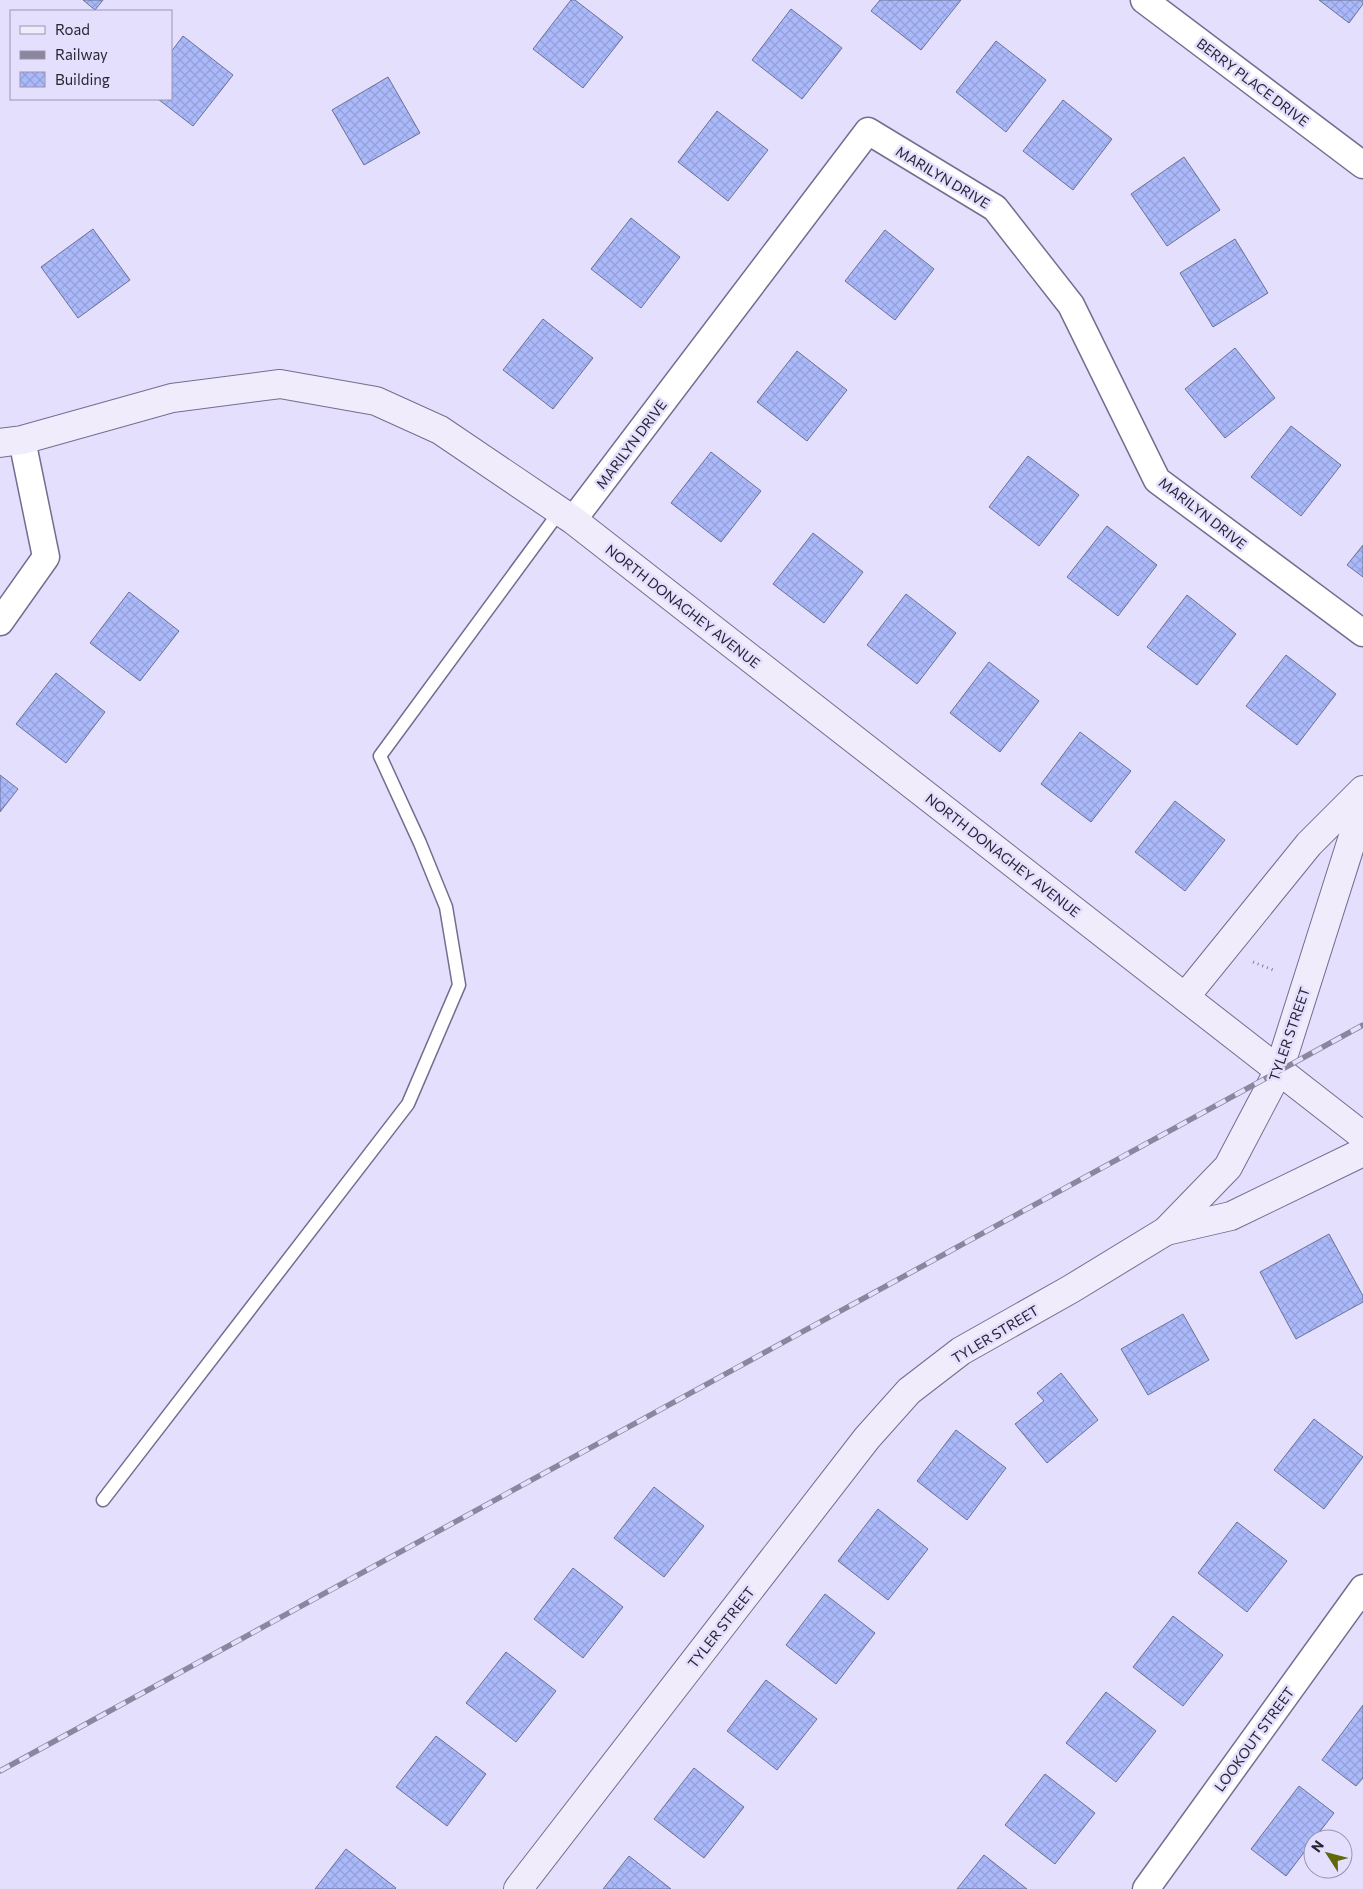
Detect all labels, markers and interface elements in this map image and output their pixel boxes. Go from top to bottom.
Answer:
legend [10,10,172,100]
text: Road [55,20,90,38]
street label: BERRY PLACE DRIVE [1194,34,1312,130]
text: Railway [55,45,108,63]
text: Building [55,70,110,88]
street label: MARILYN DRIVE [893,142,993,212]
street label: MARILYN DRIVE [592,396,670,492]
street label: MARILYN DRIVE [1156,473,1250,553]
street label: NORTH DONAGHEY AVENUE [602,540,764,672]
street label: NORTH DONAGHEY AVENUE [922,789,1084,921]
street label: TYLER STREET [1265,985,1313,1083]
street label: TYLER STREET [948,1301,1042,1367]
street label: TYLER STREET [684,1583,758,1671]
street label: LOOKOUT STREET [1210,1683,1298,1795]
north arrow [1303,1829,1353,1879]
text: N [1307,1837,1327,1855]

